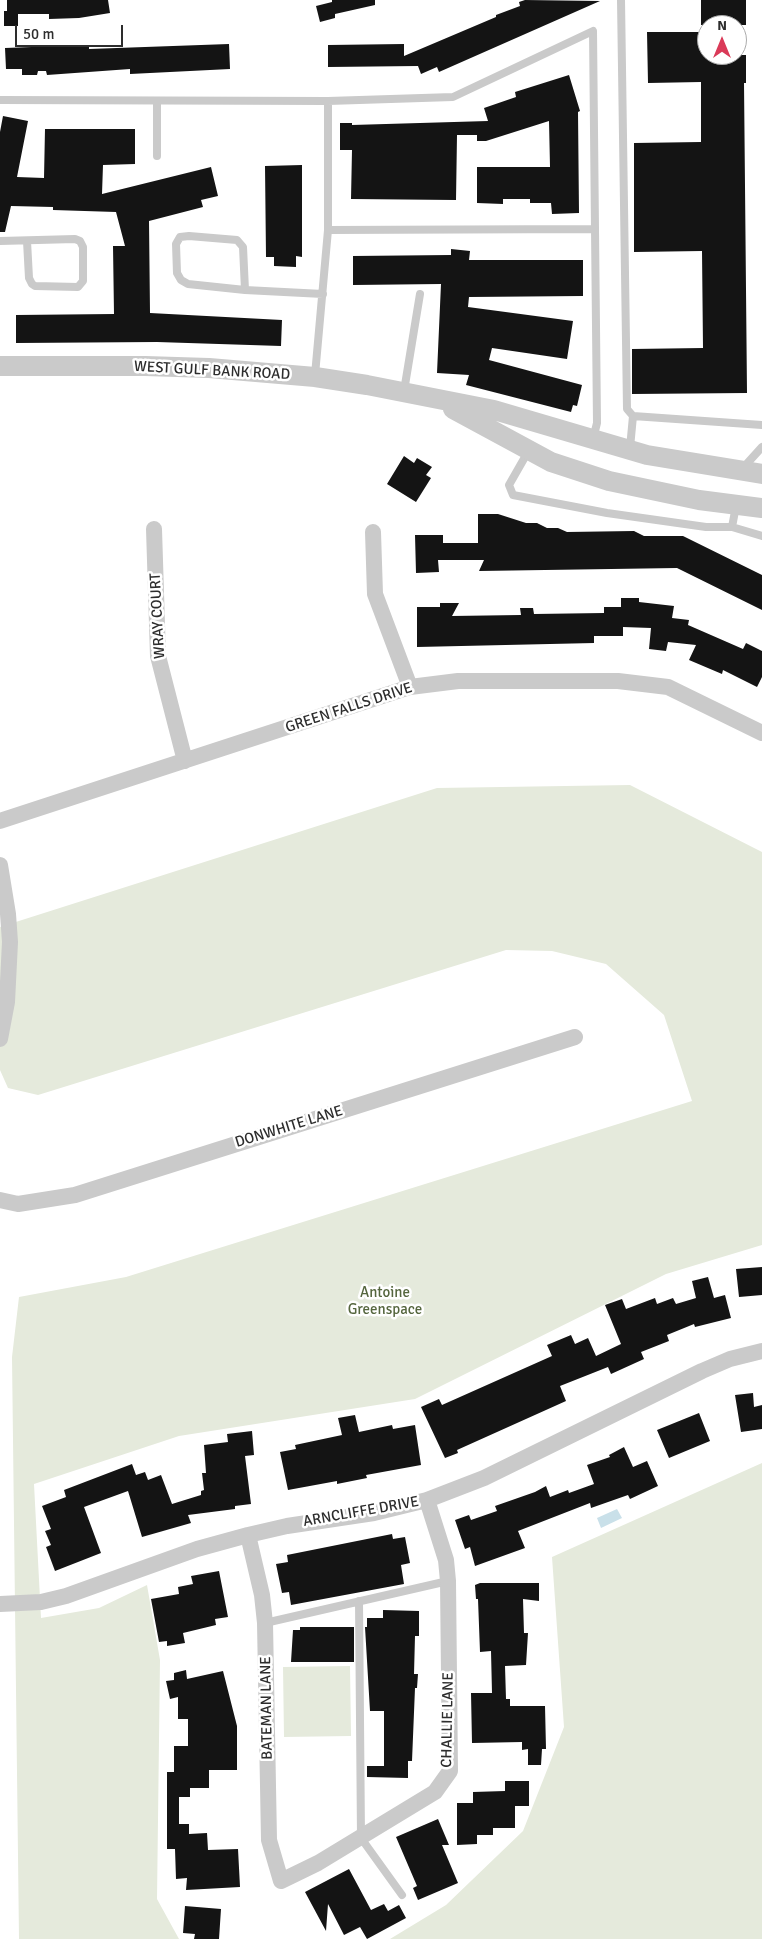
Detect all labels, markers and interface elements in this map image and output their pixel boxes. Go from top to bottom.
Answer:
scale bar [18,15,125,47]
north arrow [697,15,747,65]
text: N [717,17,727,34]
text: 50 m [23,25,54,43]
street label: WEST GULF BANK ROAD [133,358,291,384]
street label: WRAY COURT [147,573,169,659]
street label: GREEN FALLS DRIVE [283,679,415,737]
street label: DONWHITE LANE [233,1102,345,1152]
park label: Antoine Greenspace [348,1284,422,1319]
street label: ARNCLIFFE DRIVE [302,1493,420,1531]
street label: BATEMAN LANE [257,1656,277,1760]
street label: CHALLIE LANE [438,1672,458,1768]

